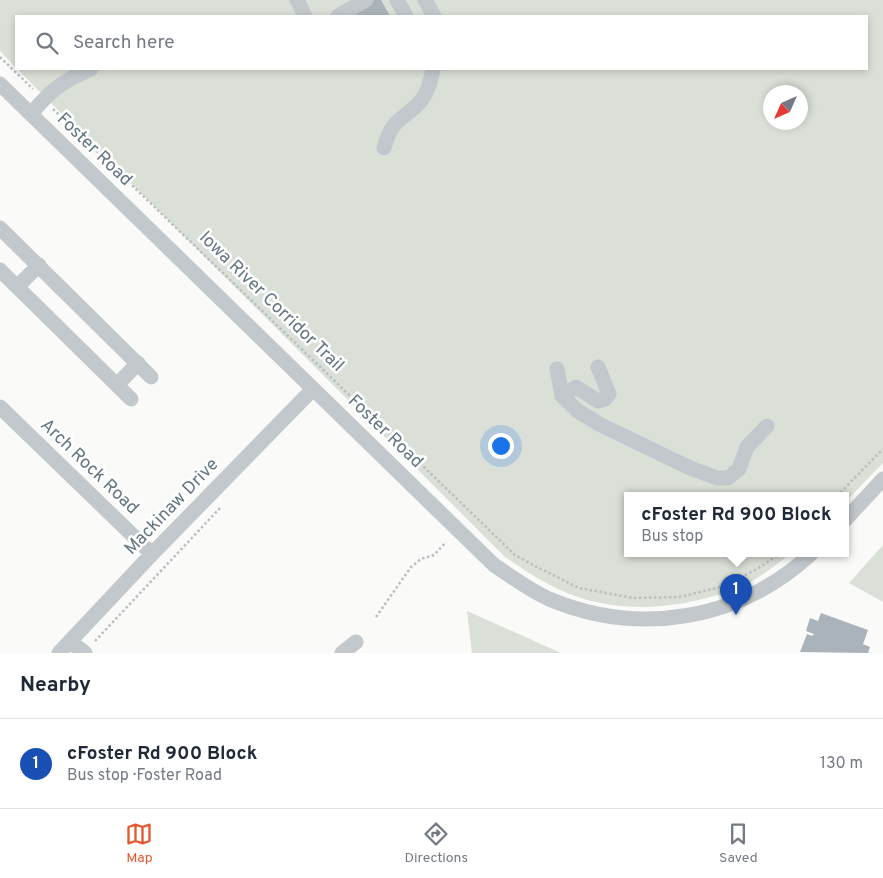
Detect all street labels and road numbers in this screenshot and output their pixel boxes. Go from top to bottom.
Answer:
street label: Foster Road [51,108,137,192]
street label: Iowa River Corridor Trail [194,227,348,377]
street label: Foster Road [342,390,428,474]
street label: Arch Rock Road [35,414,143,520]
street label: Mackinaw Drive [120,454,224,560]

